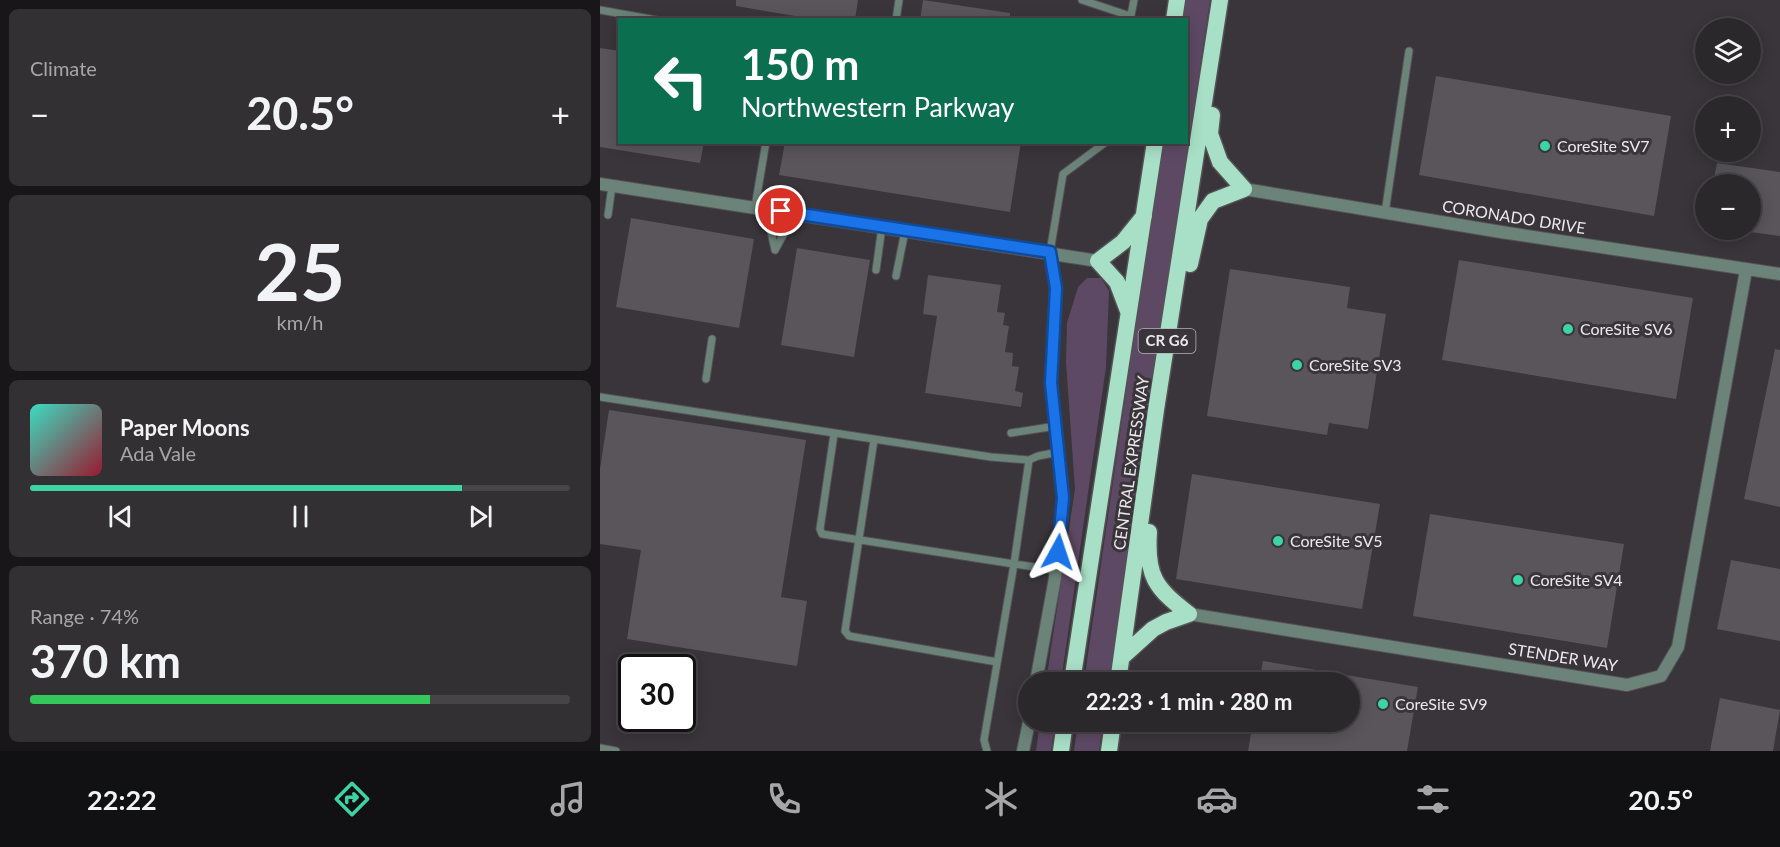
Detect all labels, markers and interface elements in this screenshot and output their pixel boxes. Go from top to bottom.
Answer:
map controls [1695,18,1761,240]
button: layers [1695,18,1761,84]
text: 150 m [741,39,859,89]
icon: left [642,42,720,120]
text: Climate [30,56,97,80]
text: 20.5° [246,86,354,140]
text: Northwestern Parkway [741,90,1014,123]
text: − [30,94,49,134]
text: + [551,94,570,134]
button: + [1695,96,1761,162]
place label: CoreSite SV7 [1557,136,1650,155]
marker: CoreSite SV7 [1538,139,1552,153]
button: − [1695,174,1761,240]
pin [755,185,806,236]
icon: arrive [764,194,797,227]
street label: CORONADO DRIVE [1441,196,1587,237]
text: 25 [255,224,345,318]
text: km/h [277,310,323,334]
place label: CoreSite SV6 [1580,319,1673,338]
marker: CoreSite SV6 [1561,322,1575,336]
road number: CR G6 [1138,329,1196,353]
place label: CoreSite SV3 [1309,355,1402,374]
marker: CoreSite SV3 [1290,358,1304,372]
street label: CENTRAL EXPRESSWAY [1109,375,1152,551]
text: Paper Moons [120,414,250,441]
text: Ada Vale [120,441,196,465]
icon: previous [104,500,137,533]
icon: pause [284,500,317,533]
icon: next [464,500,497,533]
position arrow [1026,520,1090,584]
place label: CoreSite SV5 [1290,531,1383,550]
marker: CoreSite SV5 [1271,534,1285,548]
place label: CoreSite SV4 [1530,570,1623,589]
marker: CoreSite SV4 [1511,573,1525,587]
text: Range · 74% [30,604,139,628]
text: 370 km [30,634,181,688]
street label: STENDER WAY [1507,638,1619,675]
speed limit sign: 30 [618,654,696,732]
text: 22:23 · 1 min · 280 m [1086,688,1292,715]
place label: CoreSite SV9 [1395,694,1488,713]
marker: CoreSite SV9 [1376,697,1390,711]
icon: directions [331,778,373,820]
icon: music [547,778,589,820]
icon: phone [763,778,805,820]
icon: climate [980,778,1022,820]
icon: car [1196,778,1238,820]
icon: filters [1412,778,1454,820]
text: 22:22 [87,783,157,816]
text: 20.5° [1628,783,1693,816]

